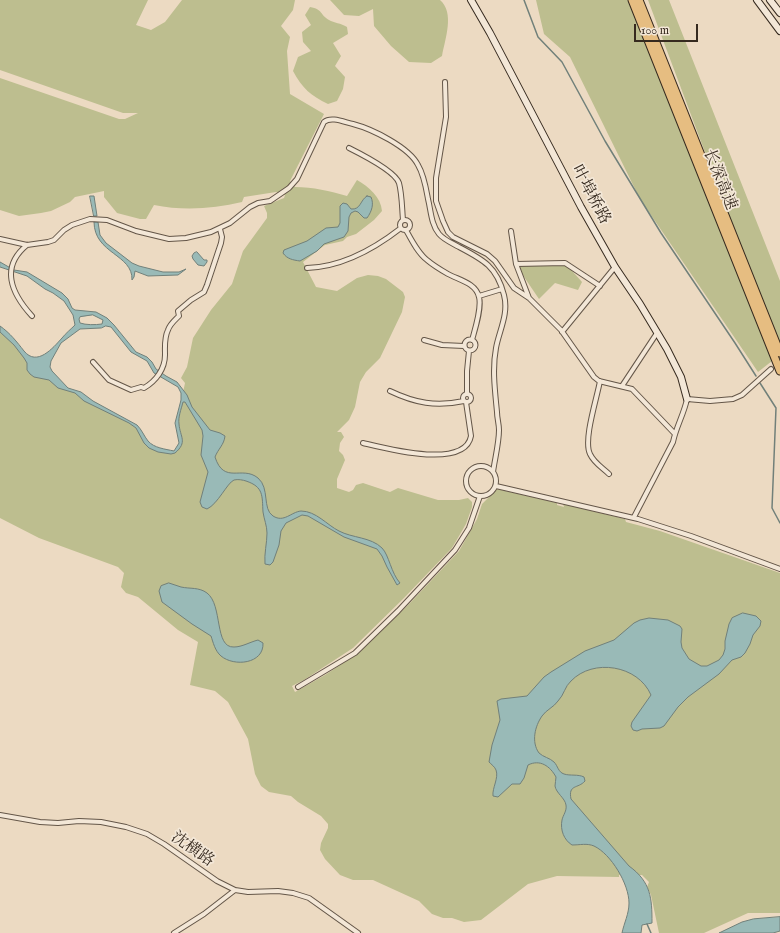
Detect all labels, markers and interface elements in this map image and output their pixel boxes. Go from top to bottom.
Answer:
scale bar [636,16,700,42]
text: 100 m [641,23,669,38]
street label: 长深高速 [698,147,740,213]
street label: 叶埠桥路 [567,162,613,228]
street label: 沈横路 [167,828,217,872]

